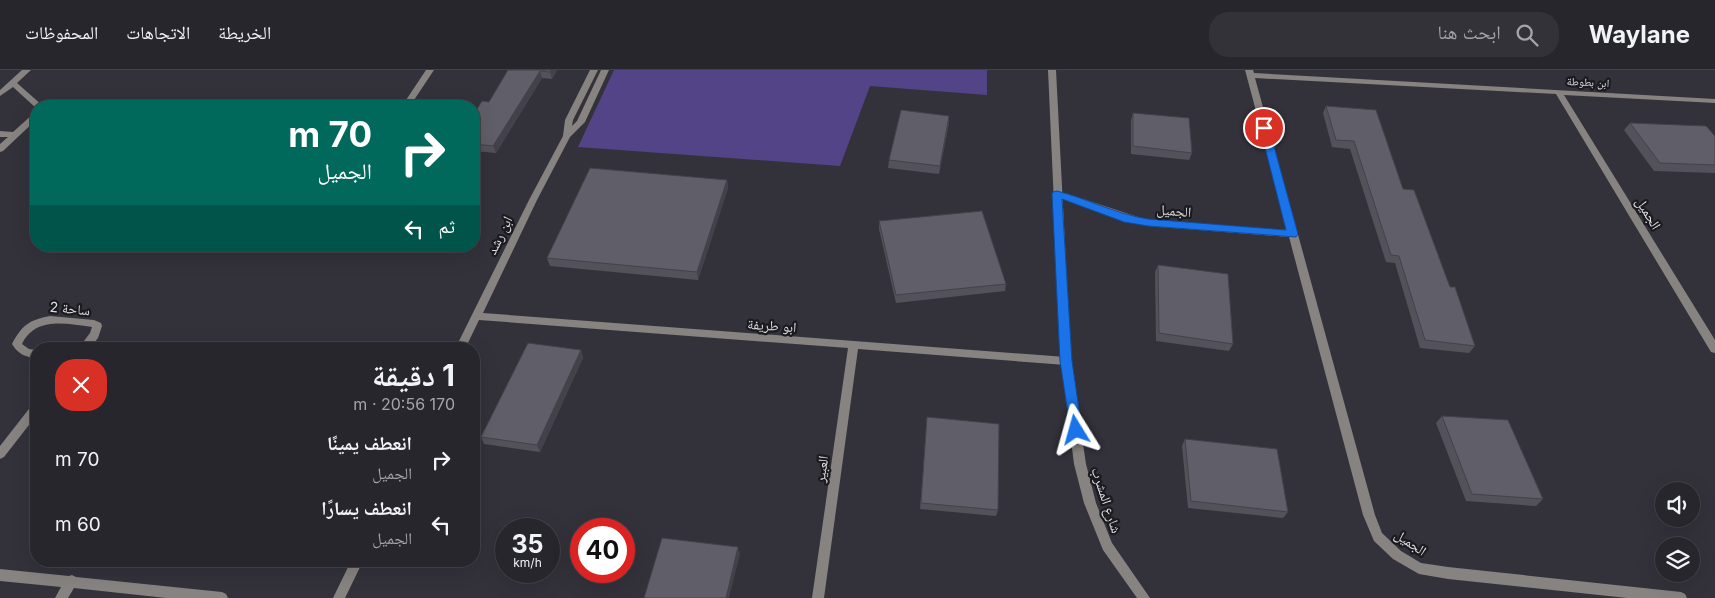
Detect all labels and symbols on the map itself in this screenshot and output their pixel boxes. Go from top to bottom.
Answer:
street label: ابن بطوطة [1566,74,1610,90]
pin [1243,107,1285,149]
street label: الجميل [1632,194,1665,233]
street label: الجميل [1156,200,1192,221]
street label: ابن رشد [482,213,516,257]
street label: ساحة 2 [49,298,91,318]
street label: ابو طريفة [747,315,797,336]
position arrow [1049,403,1101,455]
street label: العبير [811,455,832,485]
street label: شارع المشرب [1086,465,1126,536]
speed limit sign: 40 [570,518,635,583]
street label: الجميل [1391,525,1430,560]

